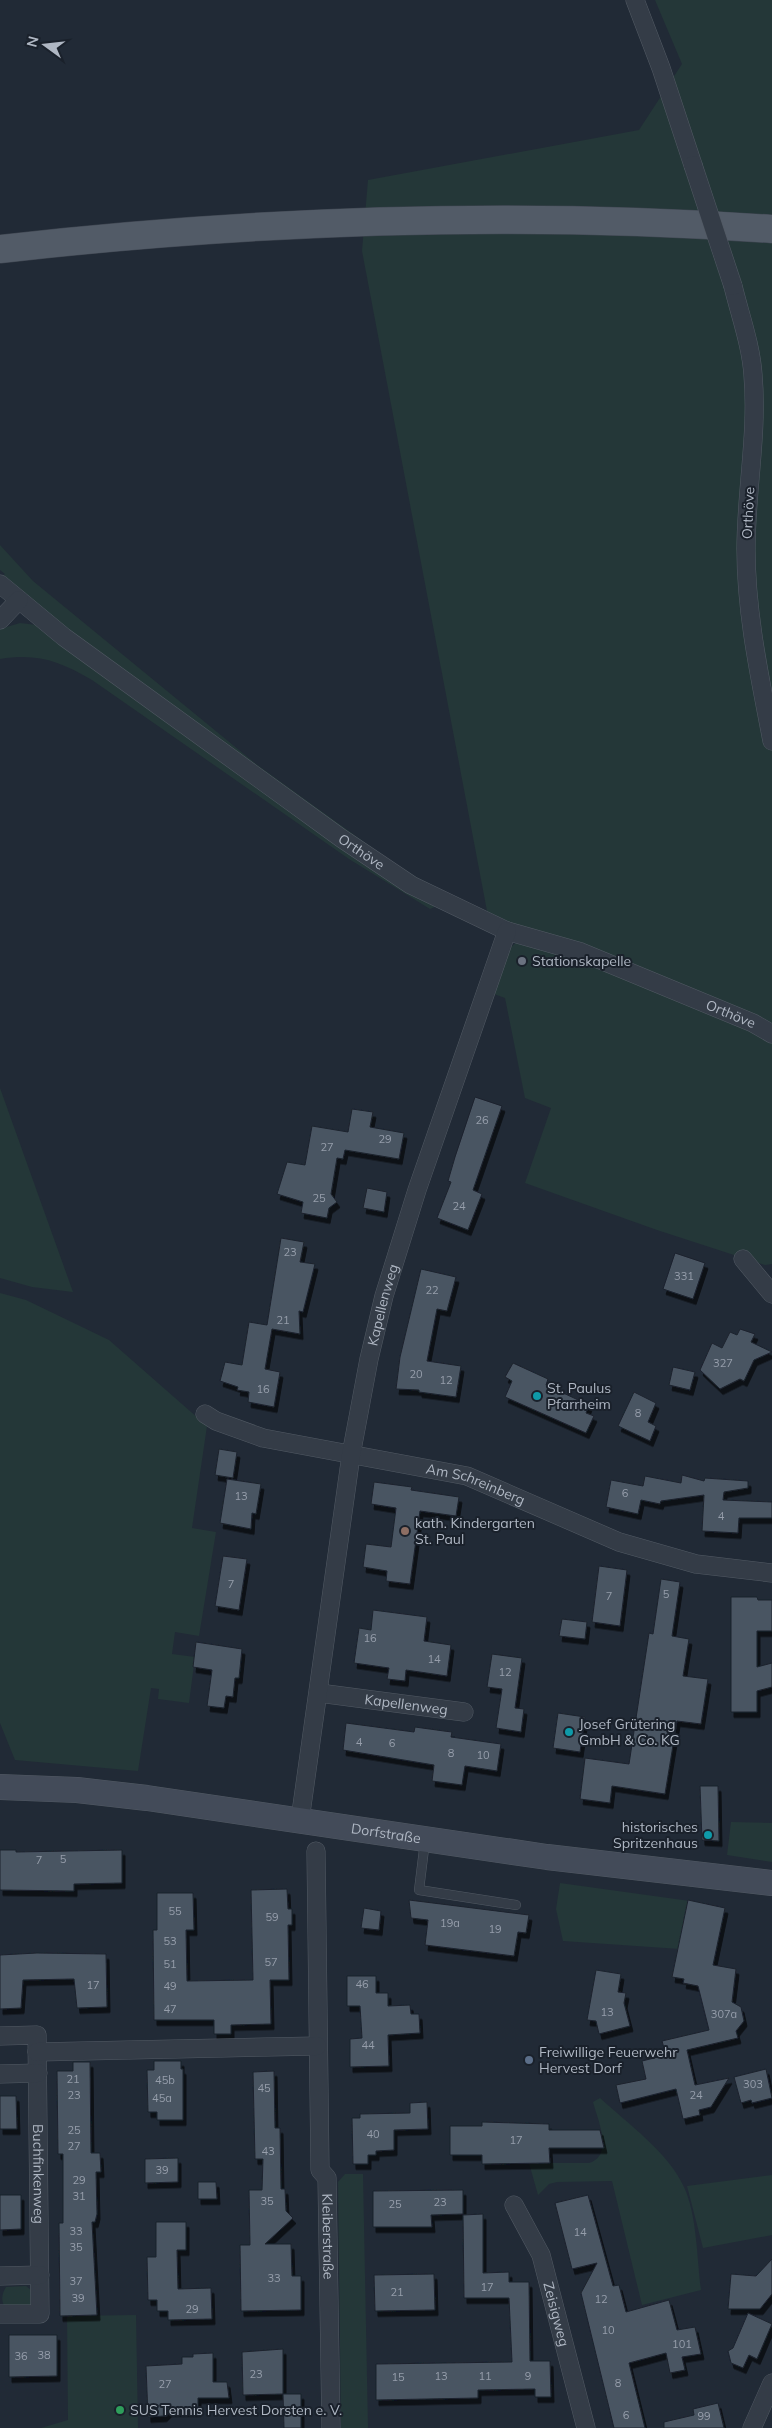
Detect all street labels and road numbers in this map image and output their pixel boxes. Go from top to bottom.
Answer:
street label: Orthöve [738,486,758,540]
street label: Orthöve [335,830,388,874]
street label: Orthöve [703,996,758,1032]
street label: Kapellenweg [363,1262,402,1348]
street label: Am Schreinberg [425,1460,528,1509]
street label: Kapellenweg [363,1690,449,1719]
street label: Dorfstraße [350,1819,422,1847]
street label: Buchfinkenweg [29,2124,48,2224]
street label: Kleiberstraße [318,2193,338,2279]
street label: Zeisigweg [539,2280,573,2348]

